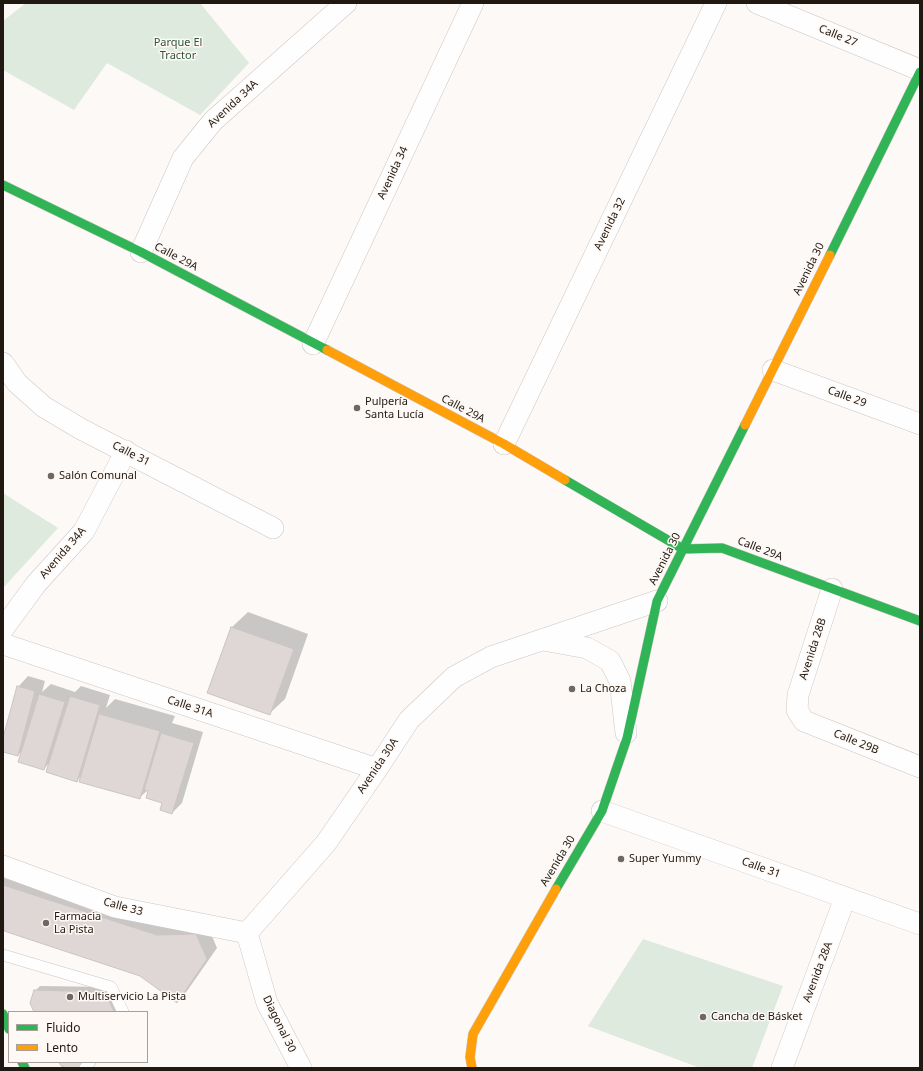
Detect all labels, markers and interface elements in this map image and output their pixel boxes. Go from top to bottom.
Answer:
street label: Calle 27 [817,22,859,50]
park label: Parque El Tractor [154,36,202,62]
street label: Avenida 34A [205,77,261,131]
street label: Avenida 34 [375,144,411,202]
street label: Avenida 32 [592,196,628,252]
street label: Calle 29A [152,240,200,274]
street label: Avenida 30 [791,241,827,297]
street label: Calle 29 [826,384,868,410]
street label: Calle 29A [439,392,487,426]
place label: Pulpería Santa Lucía [365,395,424,421]
marker: Pulpería Santa Lucía [352,403,362,413]
street label: Calle 31 [110,439,152,469]
place label: Salón Comunal [59,469,137,483]
marker: Salón Comunal [46,471,56,481]
street label: Avenida 34A [37,525,89,581]
street label: Avenida 30 [646,531,684,587]
street label: Calle 29A [735,534,785,564]
street label: Avenida 28B [797,617,829,681]
place label: La Choza [580,682,626,696]
marker: La Choza [567,684,577,694]
street label: Calle 31A [165,693,215,721]
street label: Calle 29B [831,727,881,757]
street label: Avenida 30A [355,736,401,796]
street label: Avenida 30 [538,833,578,889]
place label: Super Yummy [629,852,701,866]
marker: Super Yummy [616,854,626,864]
street label: Calle 31 [740,855,782,881]
street label: Calle 33 [102,895,144,919]
place label: Farmacia La Pista [54,910,101,936]
marker: Farmacia La Pista [41,918,51,928]
street label: Avenida 28A [800,940,836,1004]
place label: Multiservicio La Pista [78,990,186,1004]
marker: Multiservicio La Pista [65,992,75,1002]
street label: Diagonal 30 [260,993,298,1055]
place label: Cancha de Básket [711,1010,802,1024]
legend [8,1011,148,1063]
marker: Cancha de Básket [698,1012,708,1022]
text: Fluido [46,1019,80,1036]
text: Lento [46,1039,78,1056]

